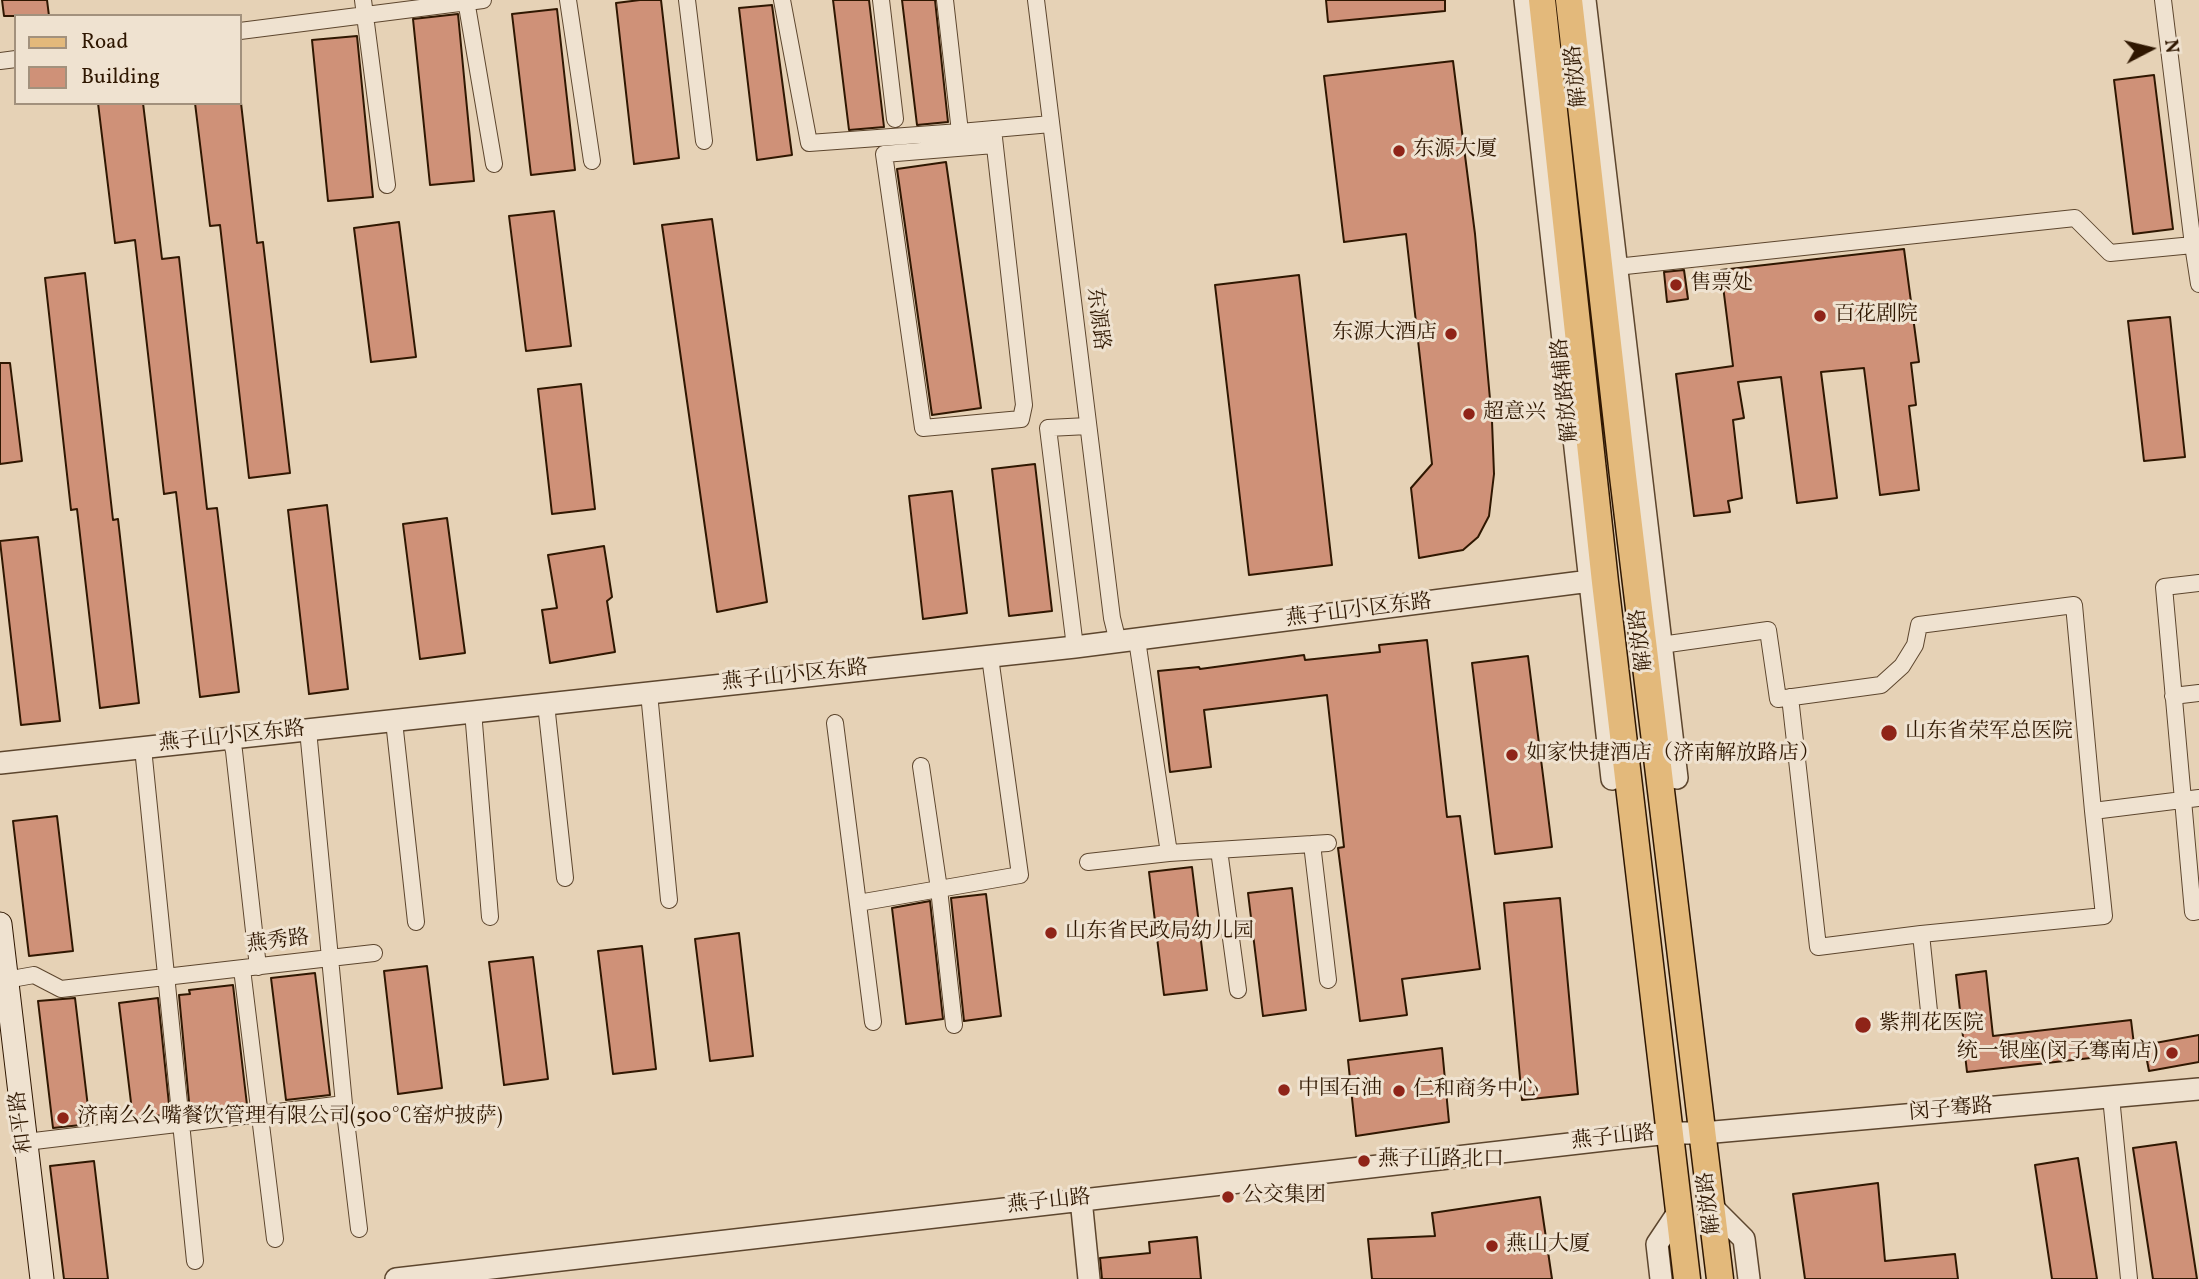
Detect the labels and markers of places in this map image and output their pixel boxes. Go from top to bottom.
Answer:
place label: 东源大厦 [1413,138,1497,164]
marker: 东源大厦 [1391,143,1407,159]
place label: 售票处 [1690,272,1753,298]
marker: 售票处 [1668,277,1684,293]
place label: 百花剧院 [1834,303,1918,329]
marker: 百花剧院 [1812,308,1828,324]
place label: 东源大酒店 [1332,321,1437,347]
marker: 东源大酒店 [1443,326,1459,342]
place label: 超意兴 [1483,401,1546,427]
marker: 超意兴 [1461,406,1477,422]
place label: 山东省荣军总医院 [1905,720,2073,746]
marker: 山东省荣军总医院 [1879,723,1899,743]
place label: 如家快捷酒店（济南解放路店） [1526,742,1820,768]
marker: 如家快捷酒店（济南解放路店） [1504,747,1520,763]
place label: 山东省民政局幼儿园 [1065,920,1254,946]
marker: 山东省民政局幼儿园 [1043,925,1059,941]
place label: 紫荆花医院 [1879,1012,1984,1038]
marker: 紫荆花医院 [1853,1015,1873,1035]
place label: 统一银座(闵子骞南店) [1957,1040,2158,1066]
marker: 统一银座(闵子骞南店) [2164,1045,2180,1061]
place label: 中国石油 [1298,1077,1382,1103]
place label: 仁和商务中心 [1413,1078,1539,1104]
marker: 中国石油 [1276,1082,1292,1098]
marker: 仁和商务中心 [1391,1083,1407,1099]
place label: 济南么么嘴餐饮管理有限公司(500℃窑炉披萨) [77,1105,503,1131]
marker: 济南么么嘴餐饮管理有限公司(500℃窑炉披萨) [55,1110,71,1126]
place label: 燕子山路北口 [1378,1148,1504,1174]
marker: 燕子山路北口 [1356,1153,1372,1169]
place label: 公交集团 [1242,1184,1326,1210]
marker: 公交集团 [1220,1189,1236,1205]
place label: 燕山大厦 [1506,1233,1590,1259]
marker: 燕山大厦 [1484,1238,1500,1254]

